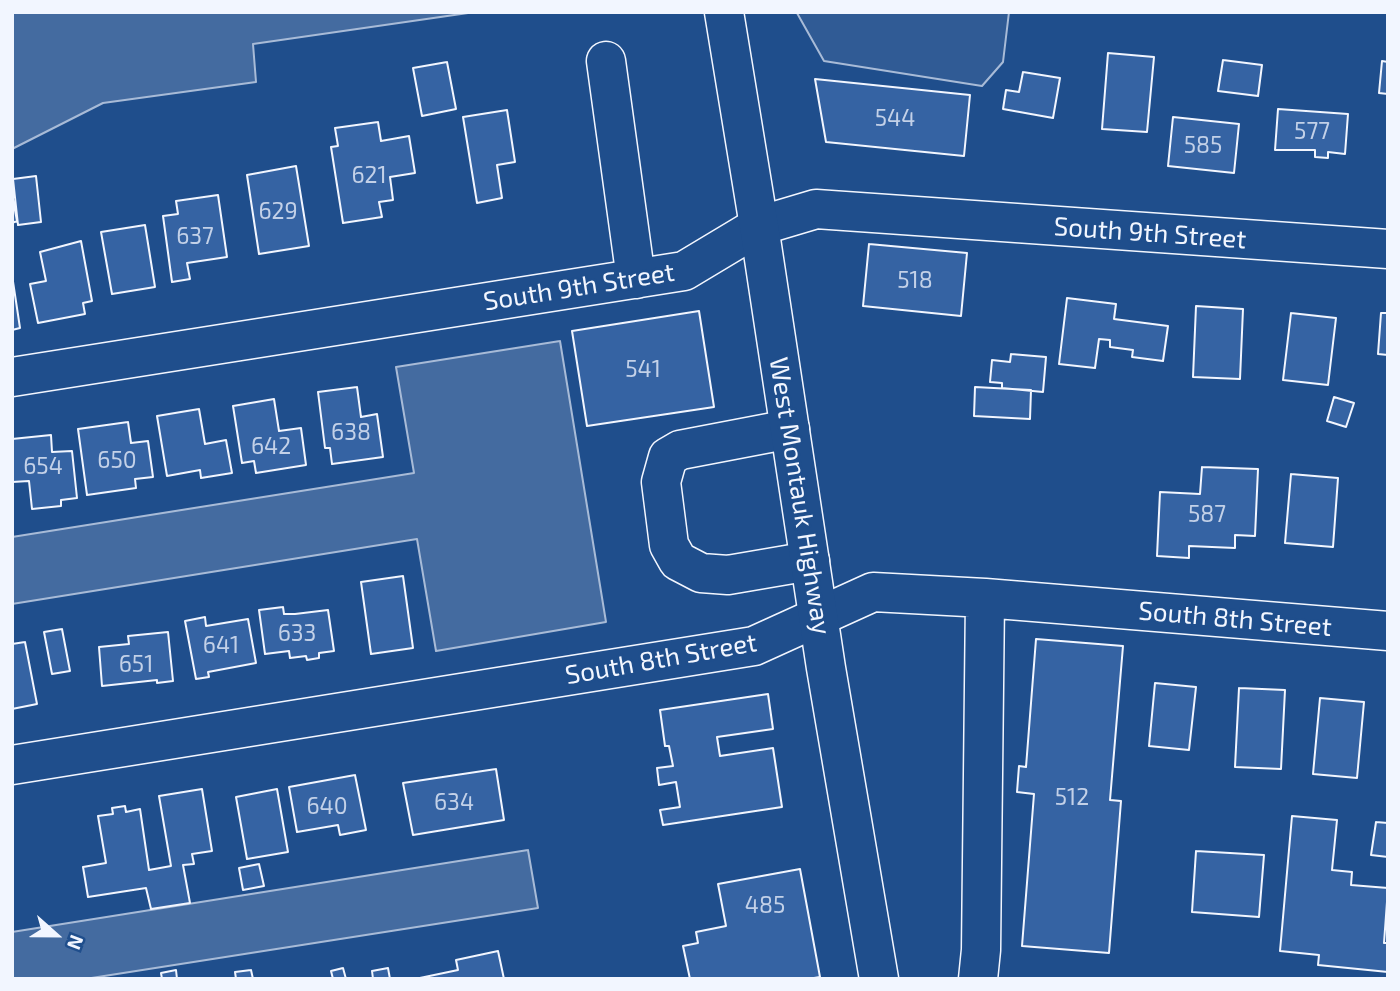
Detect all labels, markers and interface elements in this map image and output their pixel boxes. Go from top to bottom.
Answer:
house number: 544 [875,104,915,132]
house number: 577 [1294,117,1330,145]
house number: 585 [1184,131,1222,159]
house number: 621 [351,161,387,189]
house number: 629 [258,197,298,225]
street label: South 9th Street [1053,211,1247,255]
house number: 637 [176,222,214,250]
street label: South 9th Street [481,257,677,317]
house number: 518 [897,266,933,294]
house number: 541 [625,355,661,383]
street label: West Montauk Highway [763,355,837,637]
house number: 638 [331,418,371,446]
house number: 642 [251,432,291,460]
house number: 650 [97,446,137,474]
house number: 654 [23,452,63,480]
house number: 587 [1188,500,1226,528]
street label: South 8th Street [1137,595,1333,643]
house number: 633 [278,619,316,647]
street label: South 8th Street [563,627,759,691]
house number: 641 [203,631,239,659]
house number: 651 [119,650,153,678]
house number: 512 [1055,783,1089,811]
house number: 634 [434,788,474,816]
house number: 640 [306,792,348,820]
house number: 485 [745,891,785,919]
north arrow [21,900,91,970]
text: N [63,932,89,953]

